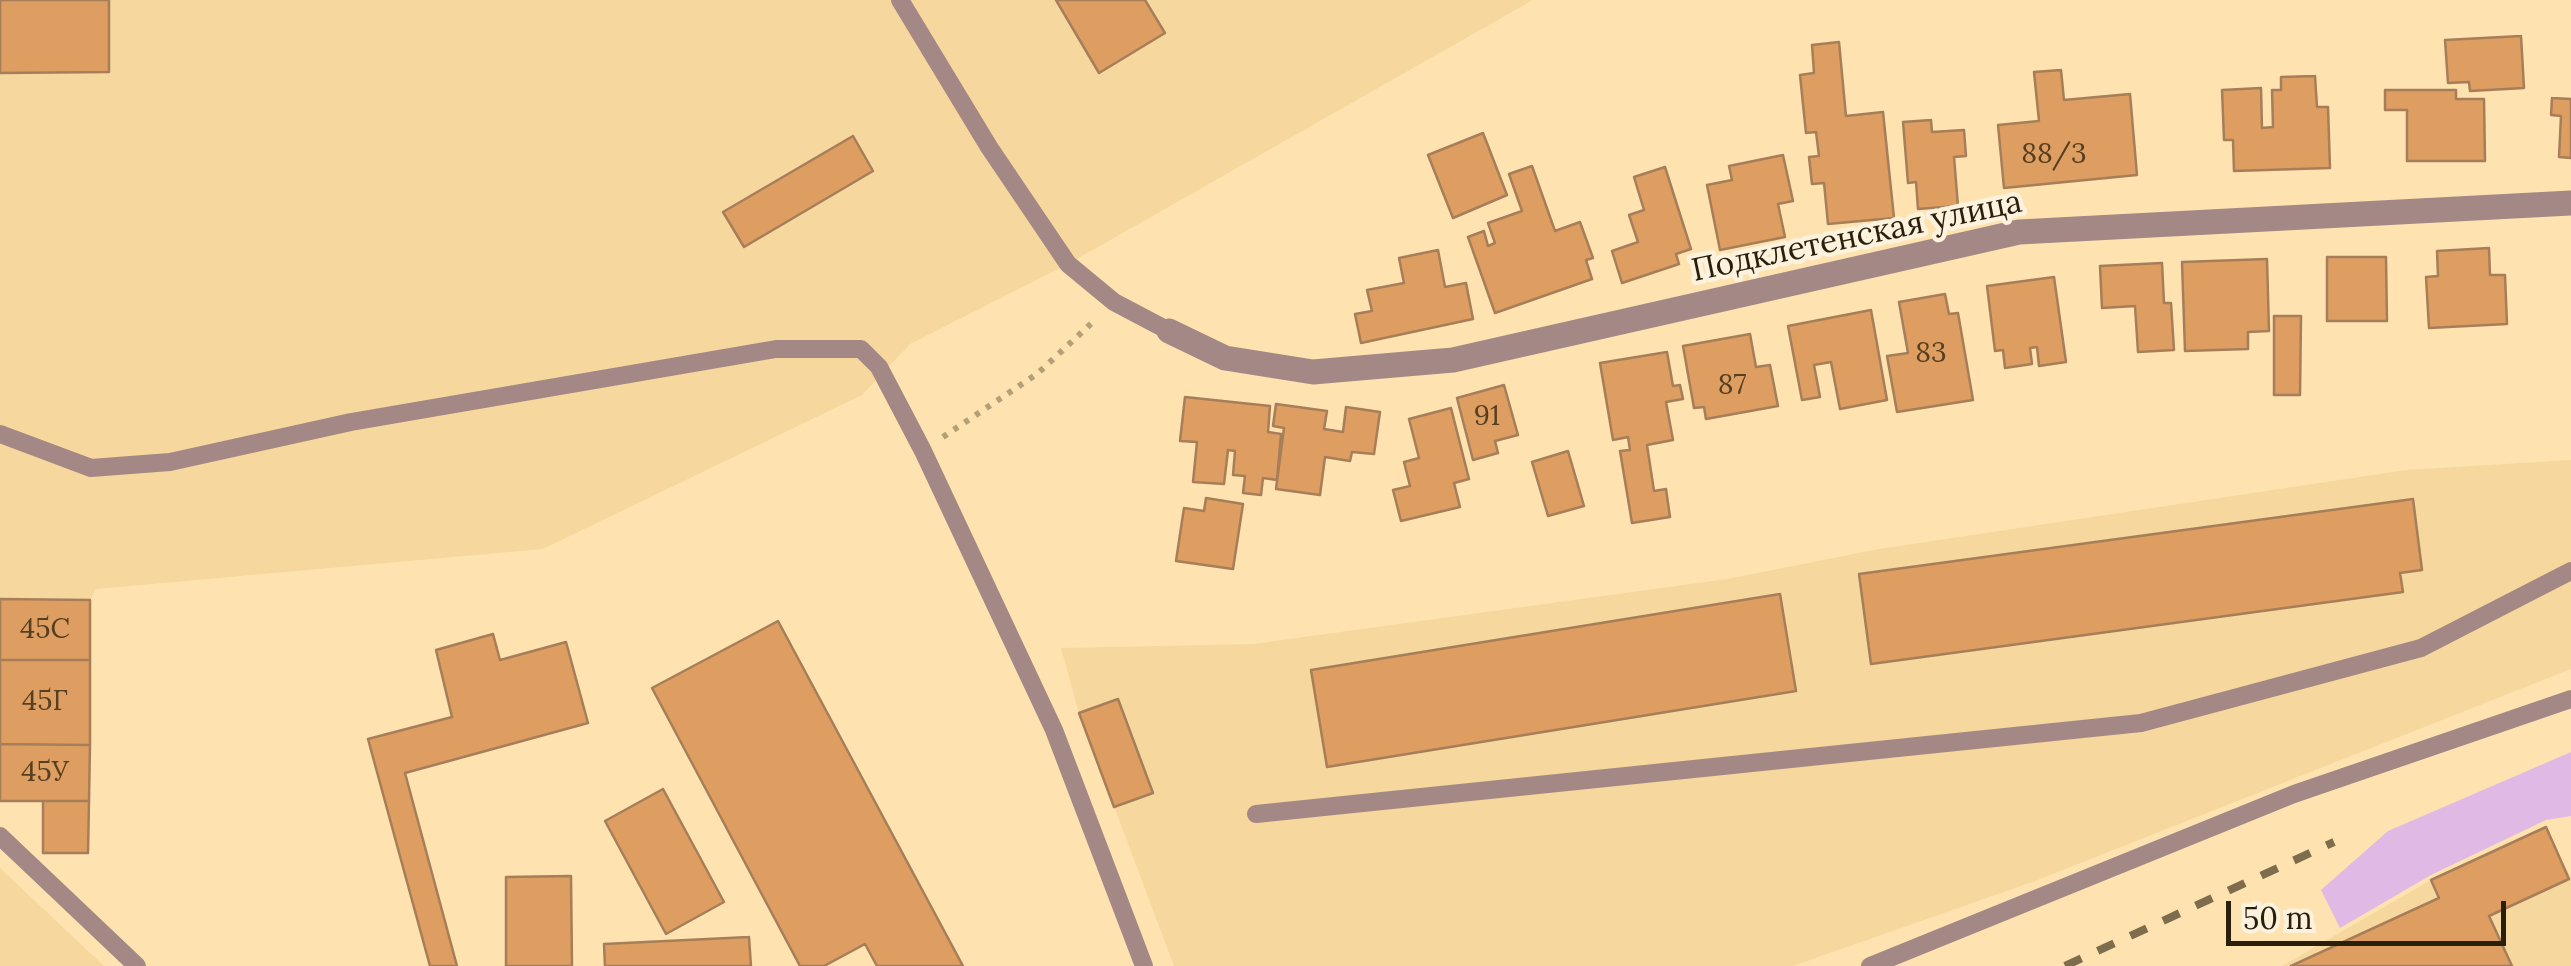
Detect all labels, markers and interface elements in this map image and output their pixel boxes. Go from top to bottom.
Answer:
house number: 88/3 [2021,138,2087,172]
street label: Подклетенская улица [1688,183,2026,291]
house number: 83 [1915,337,1947,371]
house number: 87 [1718,369,1746,403]
house number: 91 [1474,400,1500,434]
house number: 45С [20,613,70,647]
house number: 45Г [22,685,68,719]
house number: 45У [21,756,69,790]
scale bar [2231,881,2511,943]
text: 50 m [2243,899,2313,937]

